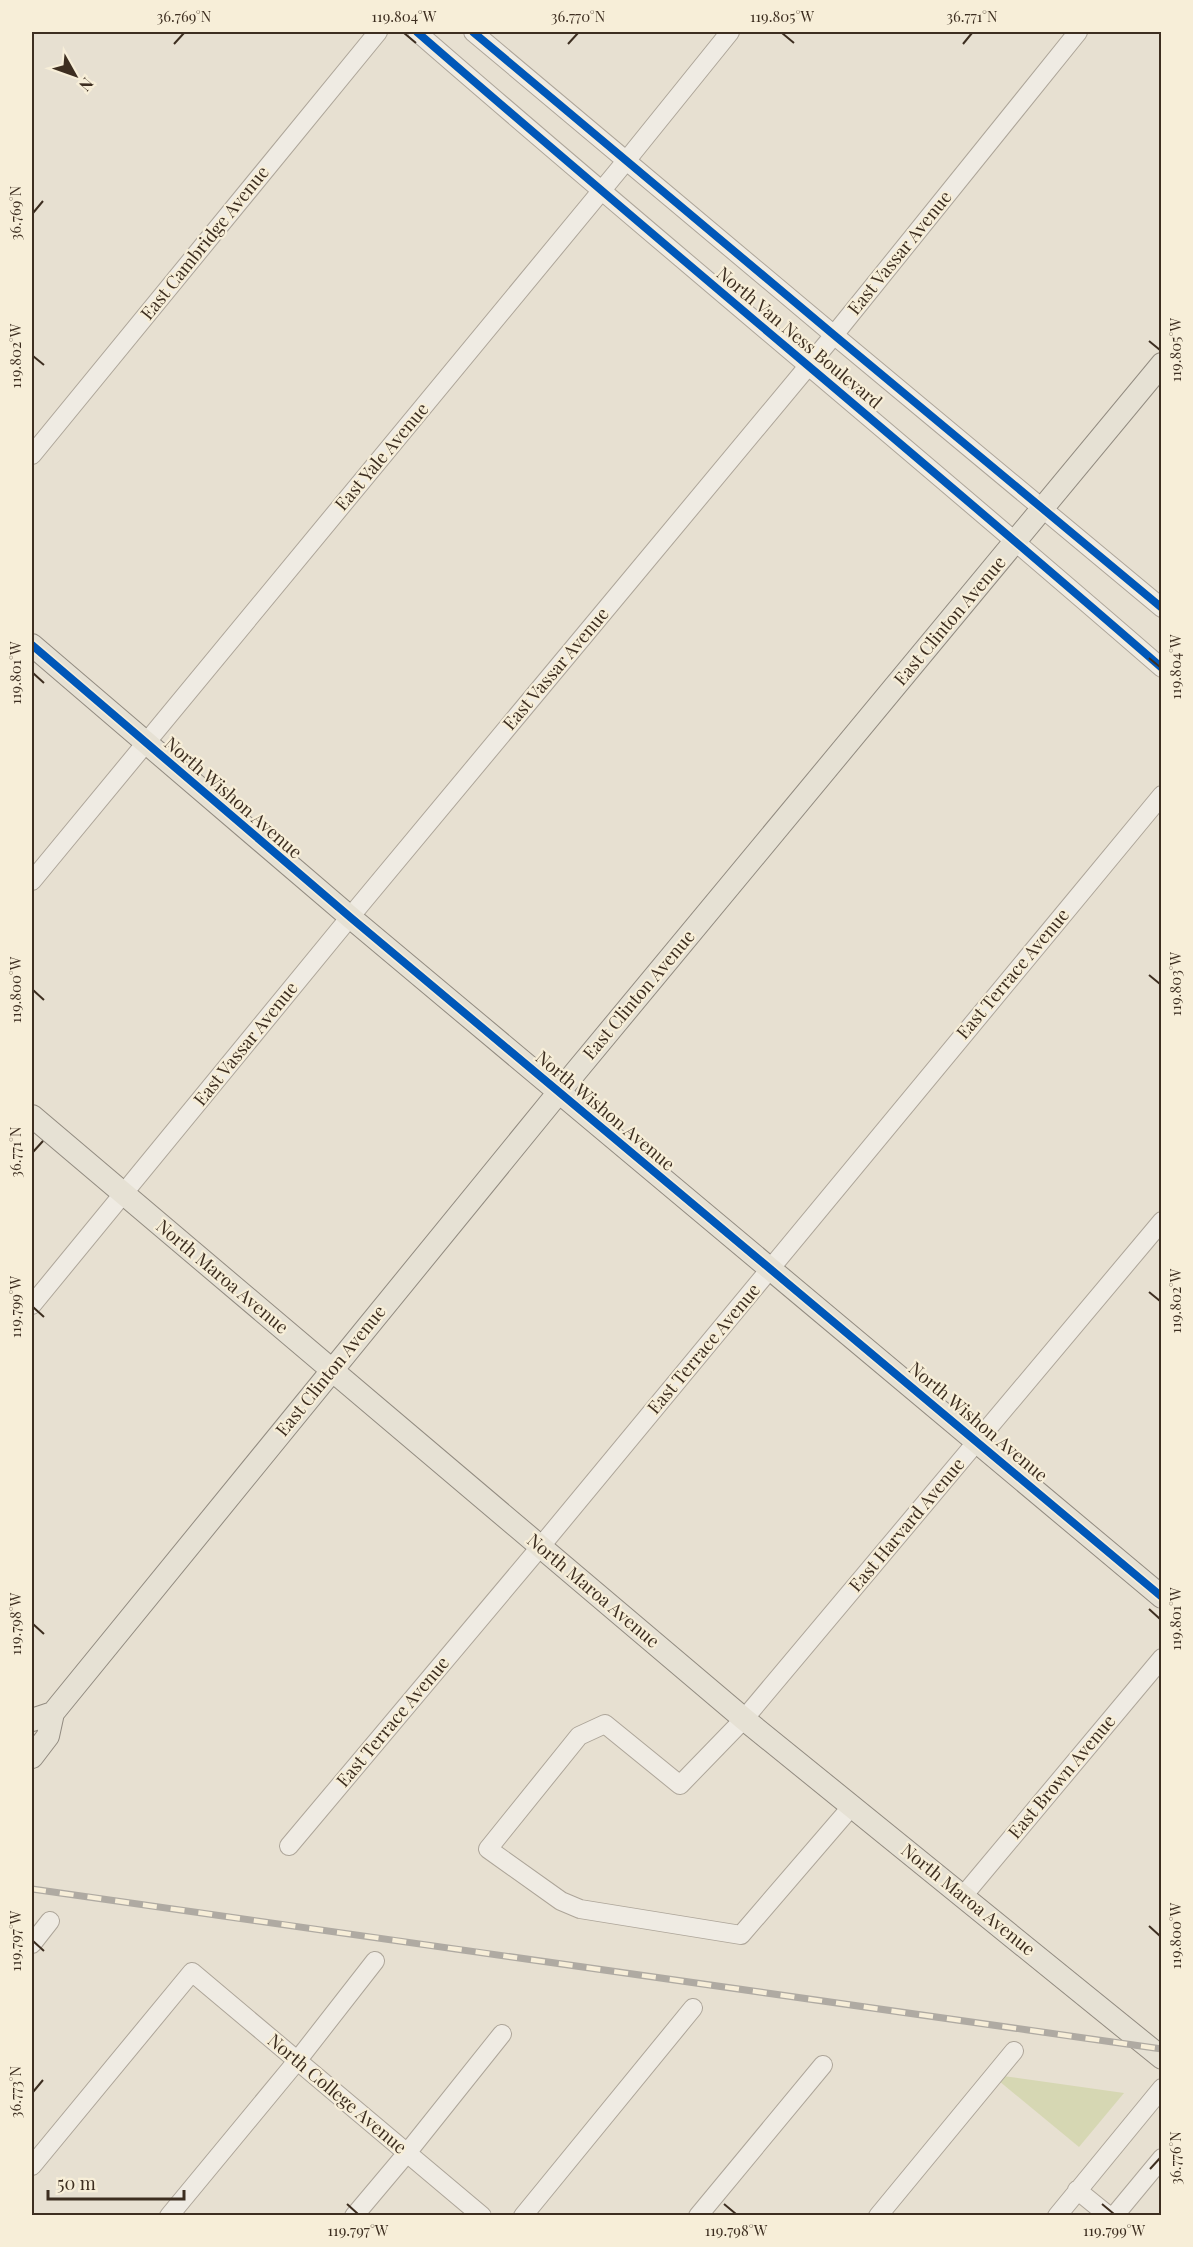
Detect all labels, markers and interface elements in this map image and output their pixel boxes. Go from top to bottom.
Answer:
text: 36.769°N [157,6,212,26]
text: 119.804°W [372,6,437,26]
text: 36.770°N [551,6,606,26]
text: 119.805°W [750,6,814,26]
text: 36.771°N [946,6,998,26]
north arrow [45,45,105,105]
text: N [75,74,99,96]
street label: East Cambridge Avenue [135,160,274,324]
text: 36.769°N [5,185,25,240]
street label: East Vassar Avenue [842,185,957,319]
street label: North Van Ness Boulevard [712,261,888,414]
text: 119.805°W [1165,318,1185,382]
text: 119.802°W [5,323,25,388]
street label: East Yale Avenue [329,397,433,515]
street label: East Clinton Avenue [888,550,1011,690]
street label: East Vassar Avenue [497,602,614,735]
text: 119.804°W [1165,634,1185,699]
text: 119.801°W [5,641,25,705]
street label: North Wishon Avenue [160,731,307,864]
street label: East Terrace Avenue [950,903,1074,1044]
street label: East Clinton Avenue [577,924,700,1064]
text: 119.803°W [1165,951,1185,1016]
text: 119.800°W [5,956,25,1023]
street label: East Vassar Avenue [188,976,303,1110]
street label: North Wishon Avenue [531,1045,680,1176]
text: 36.771°N [5,1126,25,1178]
street label: North Maroa Avenue [151,1214,294,1339]
text: 119.802°W [1165,1268,1185,1333]
text: 119.799°W [5,1276,25,1338]
street label: East Terrace Avenue [641,1278,765,1419]
street label: East Clinton Avenue [270,1300,391,1441]
street label: North Wishon Avenue [904,1356,1053,1487]
street label: East Harvard Avenue [843,1452,969,1596]
street label: North Maroa Avenue [522,1528,665,1653]
text: 119.801°W [1165,1587,1185,1651]
text: 119.798°W [5,1592,25,1655]
street label: East Terrace Avenue [330,1651,454,1792]
street label: East Brown Avenue [1002,1709,1120,1843]
street label: North Maroa Avenue [897,1838,1041,1961]
text: 119.800°W [1165,1902,1185,1969]
text: 119.797°W [5,1910,25,1971]
street label: North College Avenue [263,2028,412,2159]
text: 36.773°N [5,2065,25,2118]
text: 36.776°N [1165,2131,1185,2185]
scale bar [48,2163,184,2201]
text: 50 m [57,2171,96,2195]
text: 119.797°W [328,2220,389,2240]
text: 119.798°W [705,2220,768,2240]
text: 119.799°W [1083,2220,1145,2240]

